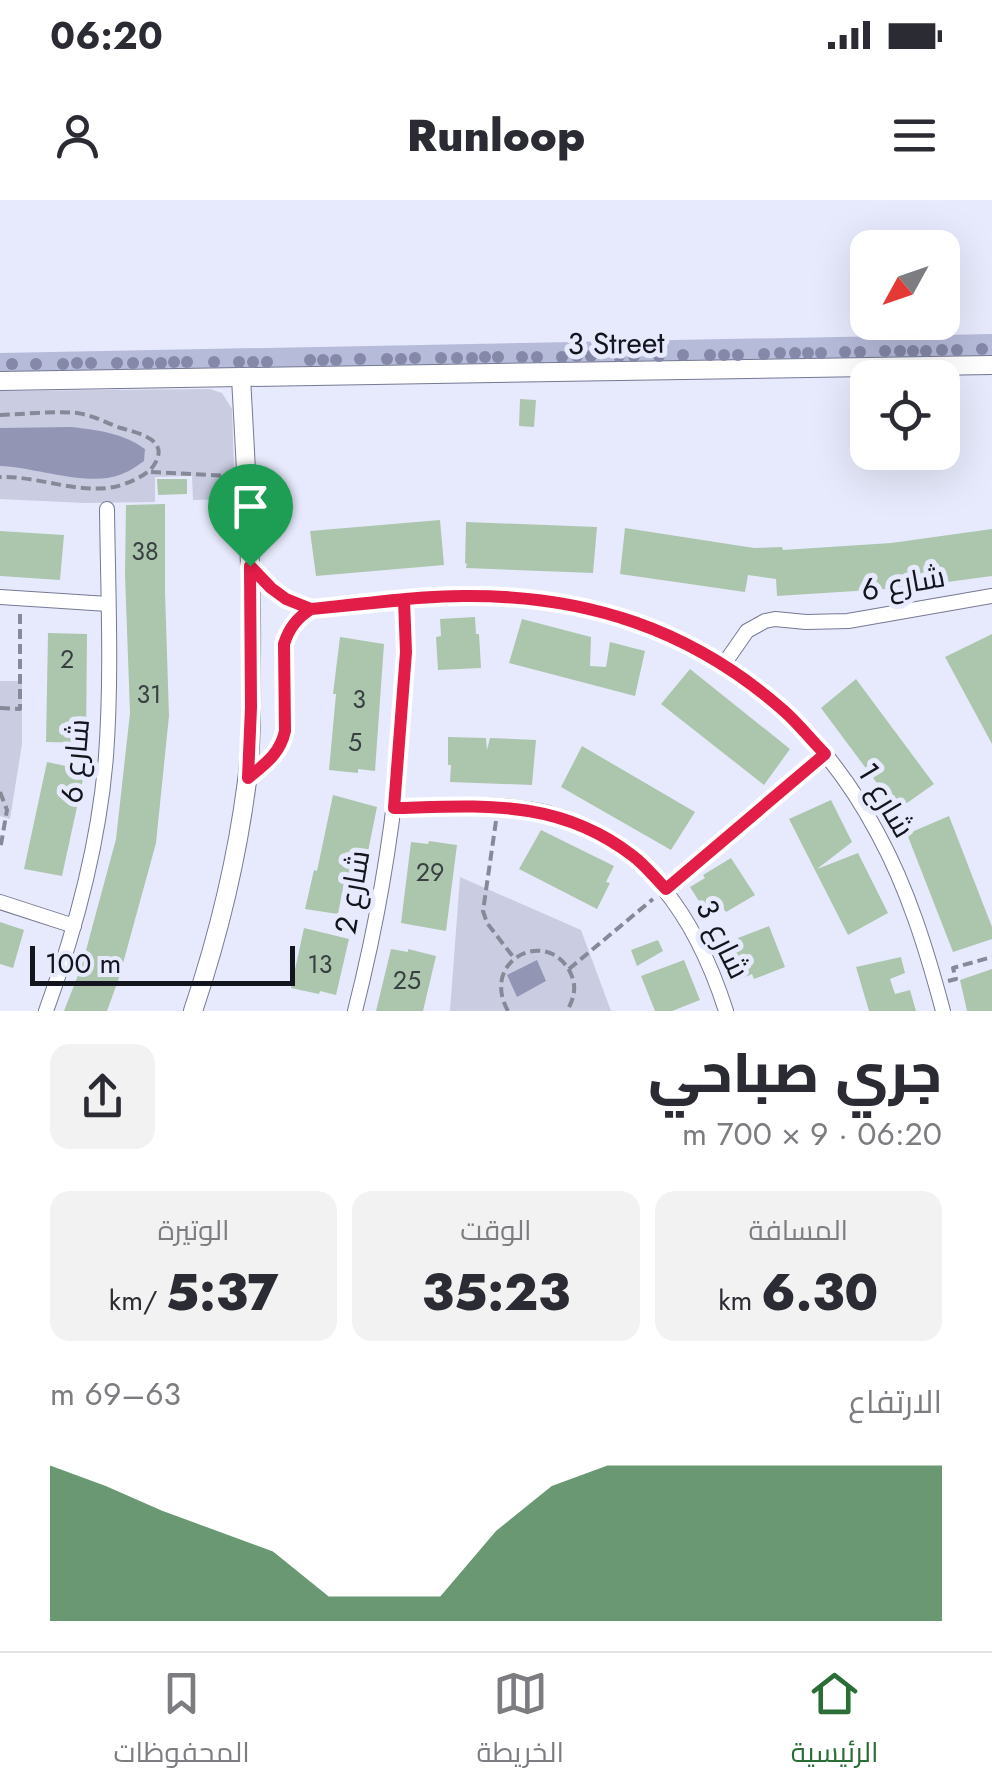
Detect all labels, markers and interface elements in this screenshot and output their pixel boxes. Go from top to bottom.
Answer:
text: 06:20 [50,8,163,63]
text: Runloop [407,103,585,168]
icon: person [50,108,105,163]
icon: menu [887,108,942,163]
north arrow [850,230,960,340]
map controls [850,230,960,470]
street label: 3 Street [567,321,666,365]
button: locate [850,360,960,470]
pin [208,464,293,567]
icon: arrive [223,479,278,534]
house number: 38 [131,533,159,569]
street label: شارع 6 [858,554,948,612]
house number: 2 [60,641,74,677]
house number: 31 [137,676,161,712]
house number: 3 [352,681,366,717]
street label: شارع 6 [50,717,100,805]
house number: 5 [348,724,362,760]
street label: شارع 1 [847,754,925,846]
street label: شارع 2 [324,847,380,937]
house number: 29 [416,854,444,890]
street label: شارع 3 [685,892,761,986]
scale bar [30,941,295,986]
text: 100 m [45,943,121,984]
house number: 13 [308,946,332,982]
house number: 25 [393,962,421,998]
text: جري صباحي [648,1033,942,1113]
button: share [50,1044,155,1149]
text: 06:20 · 9 × 700 m [682,1111,942,1157]
text: الوتيرة [158,1210,230,1251]
text: الوقت [460,1210,532,1251]
text: المسافة [749,1210,848,1251]
text: 5:37 [166,1256,278,1329]
text: 35:23 [422,1256,570,1329]
text: 6.30 [761,1256,878,1329]
text: /km [109,1280,166,1321]
text: km [718,1280,761,1321]
text: 63–69 m [50,1371,181,1417]
text: الارتفاع [848,1379,942,1425]
tab: المحفوظات [113,1666,250,1778]
tab: الخريطة [477,1666,564,1778]
tab: الرئيسية [791,1666,879,1778]

